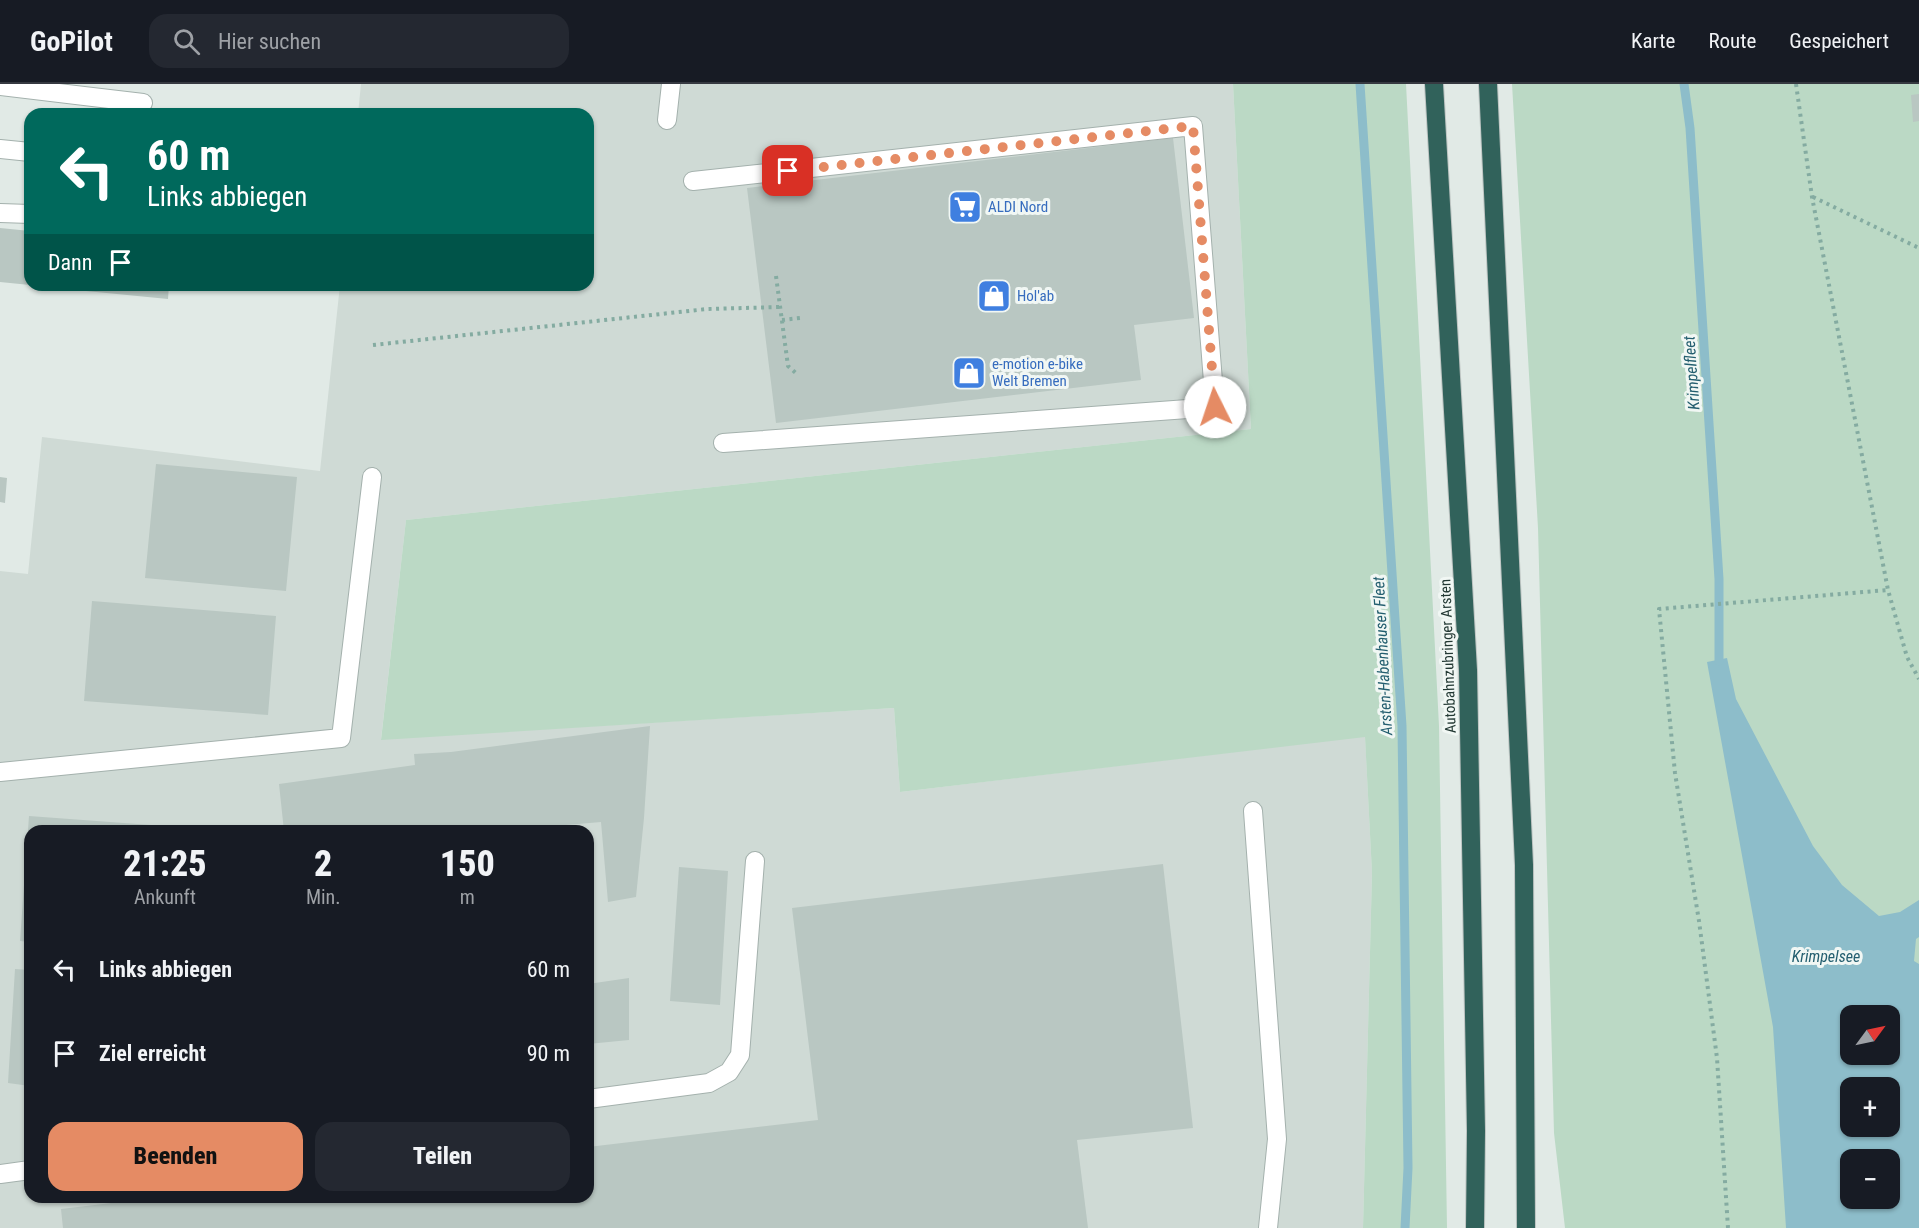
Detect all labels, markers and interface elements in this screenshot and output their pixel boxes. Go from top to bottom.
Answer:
search box [149,14,569,68]
text: GoPilot [30,25,113,58]
icon: search [170,25,203,58]
text: Hier suchen [218,29,321,54]
text: Karte [1631,29,1675,53]
text: Route [1708,29,1756,53]
text: Gespeichert [1789,29,1889,53]
text: 60 m [147,131,230,180]
icon: left [48,132,126,210]
pin [762,145,813,196]
icon: arrive [771,154,804,187]
text: Links abbiegen [147,181,307,213]
supermarket icon: ALDI Nord [947,189,983,225]
place label: ALDI Nord [988,198,1048,216]
icon: arrive [104,246,137,279]
text: Dann [48,250,92,275]
shop icon: Hol'ab [976,278,1012,314]
place label: Hol'ab [1017,287,1054,305]
water label: Krimpelfleet [1679,335,1704,410]
shop icon: e-motion e-bike Welt Bremen [951,355,987,391]
place label: e-motion e-bike Welt Bremen [992,355,1083,390]
position arrow [1183,375,1247,439]
water label: Arsten-Habenhauser Fleet [1369,576,1396,737]
street label: Autobahnzubringer Arsten [1436,578,1460,734]
text: 21:25 [123,843,207,885]
text: 2 [314,843,332,885]
text: 150 [440,843,495,885]
text: Ankunft [134,885,196,909]
text: Min. [306,885,341,909]
text: m [460,885,475,909]
water label: Krimpelsee [1792,947,1860,966]
icon: left [48,953,81,986]
text: Links abbiegen [99,957,232,982]
text: 60 m [527,957,570,982]
north arrow [1840,1005,1900,1065]
map controls [1840,1005,1900,1209]
icon: arrive [48,1037,81,1070]
text: Ziel erreicht [99,1041,206,1066]
text: 90 m [527,1041,570,1066]
button: + [1840,1077,1900,1137]
button: Beenden [48,1122,303,1191]
button: Teilen [315,1122,570,1191]
button: − [1840,1149,1900,1209]

